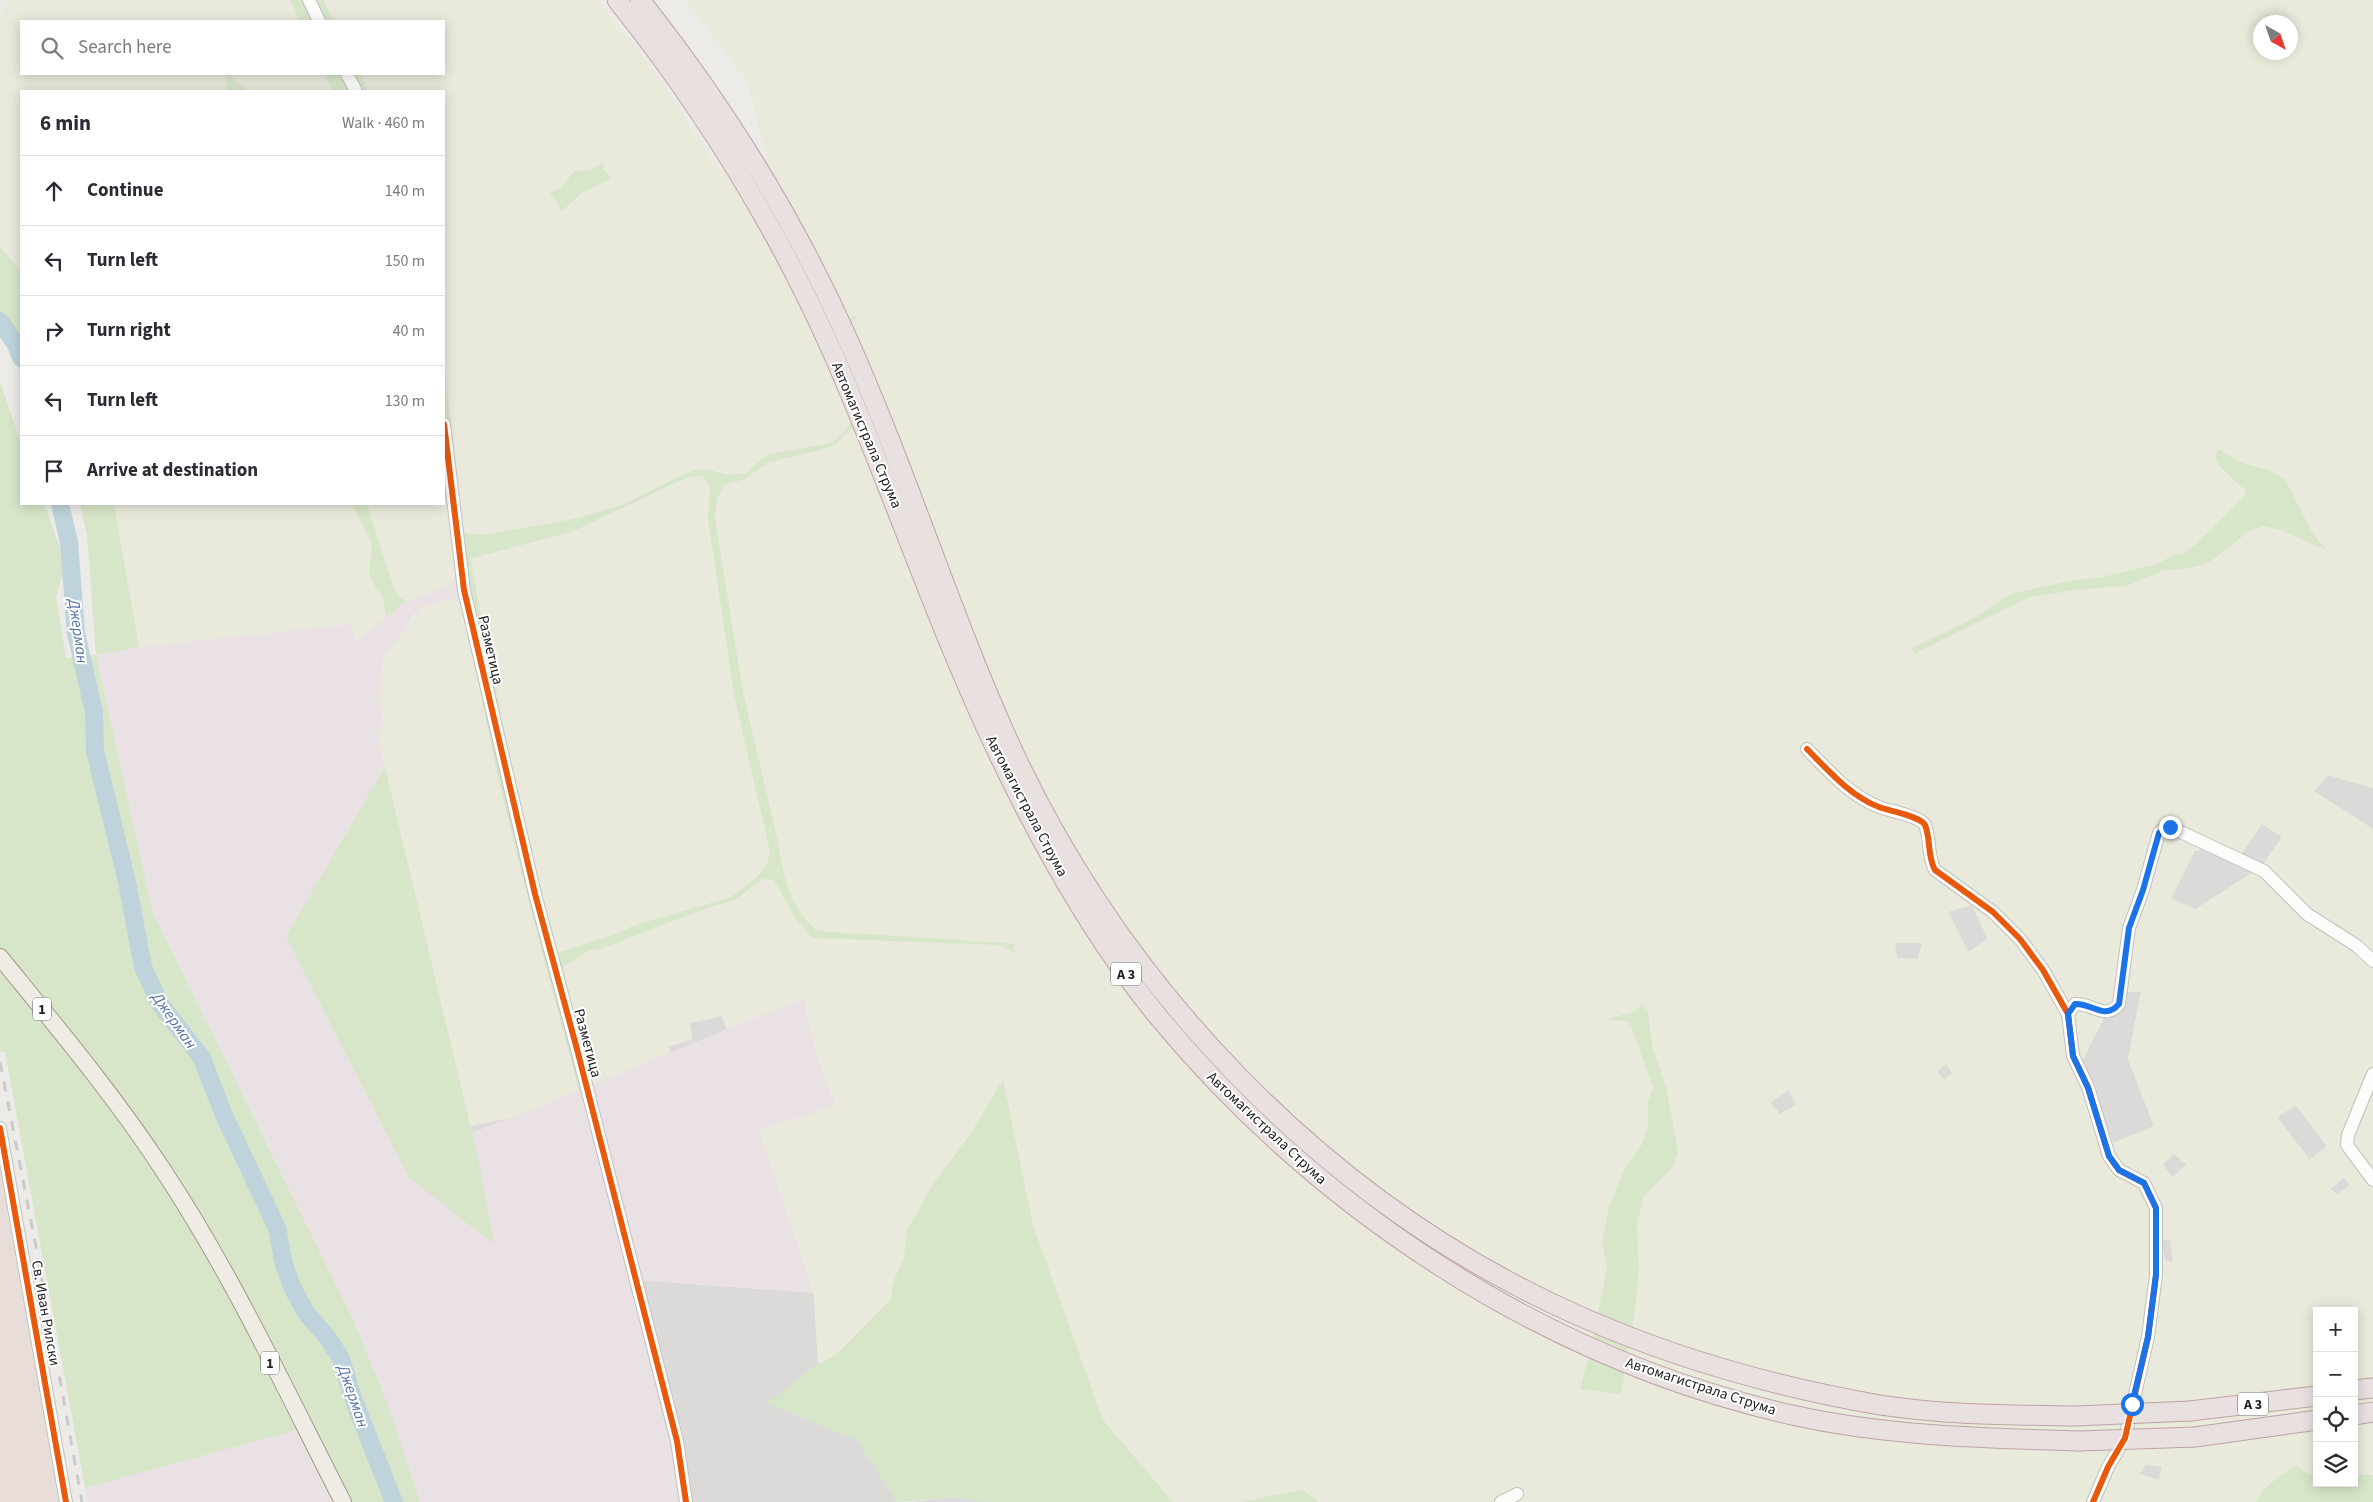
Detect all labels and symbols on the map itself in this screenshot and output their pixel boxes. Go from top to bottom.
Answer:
north arrow [2253,15,2298,60]
street label: Автомагистрала Струма [826,359,907,512]
water label: Джерман [62,597,93,665]
street label: Разметица [472,613,509,687]
street label: Автомагистрала Струма [980,732,1073,881]
route end [2159,816,2182,839]
road number: A 3 [1111,962,1141,986]
water label: Джерман [146,987,202,1054]
road number: 1 [33,998,51,1021]
street label: Разметица [568,1006,607,1080]
street label: Автомагистрала Струма [1202,1067,1331,1190]
street label: Св. Иван Рилски [26,1259,65,1368]
road number: 1 [261,1352,279,1375]
street label: Автомагистрала Струма [1623,1352,1779,1421]
water label: Джерман [332,1361,374,1431]
road number: A 3 [2238,1392,2268,1416]
route start [2121,1393,2144,1416]

